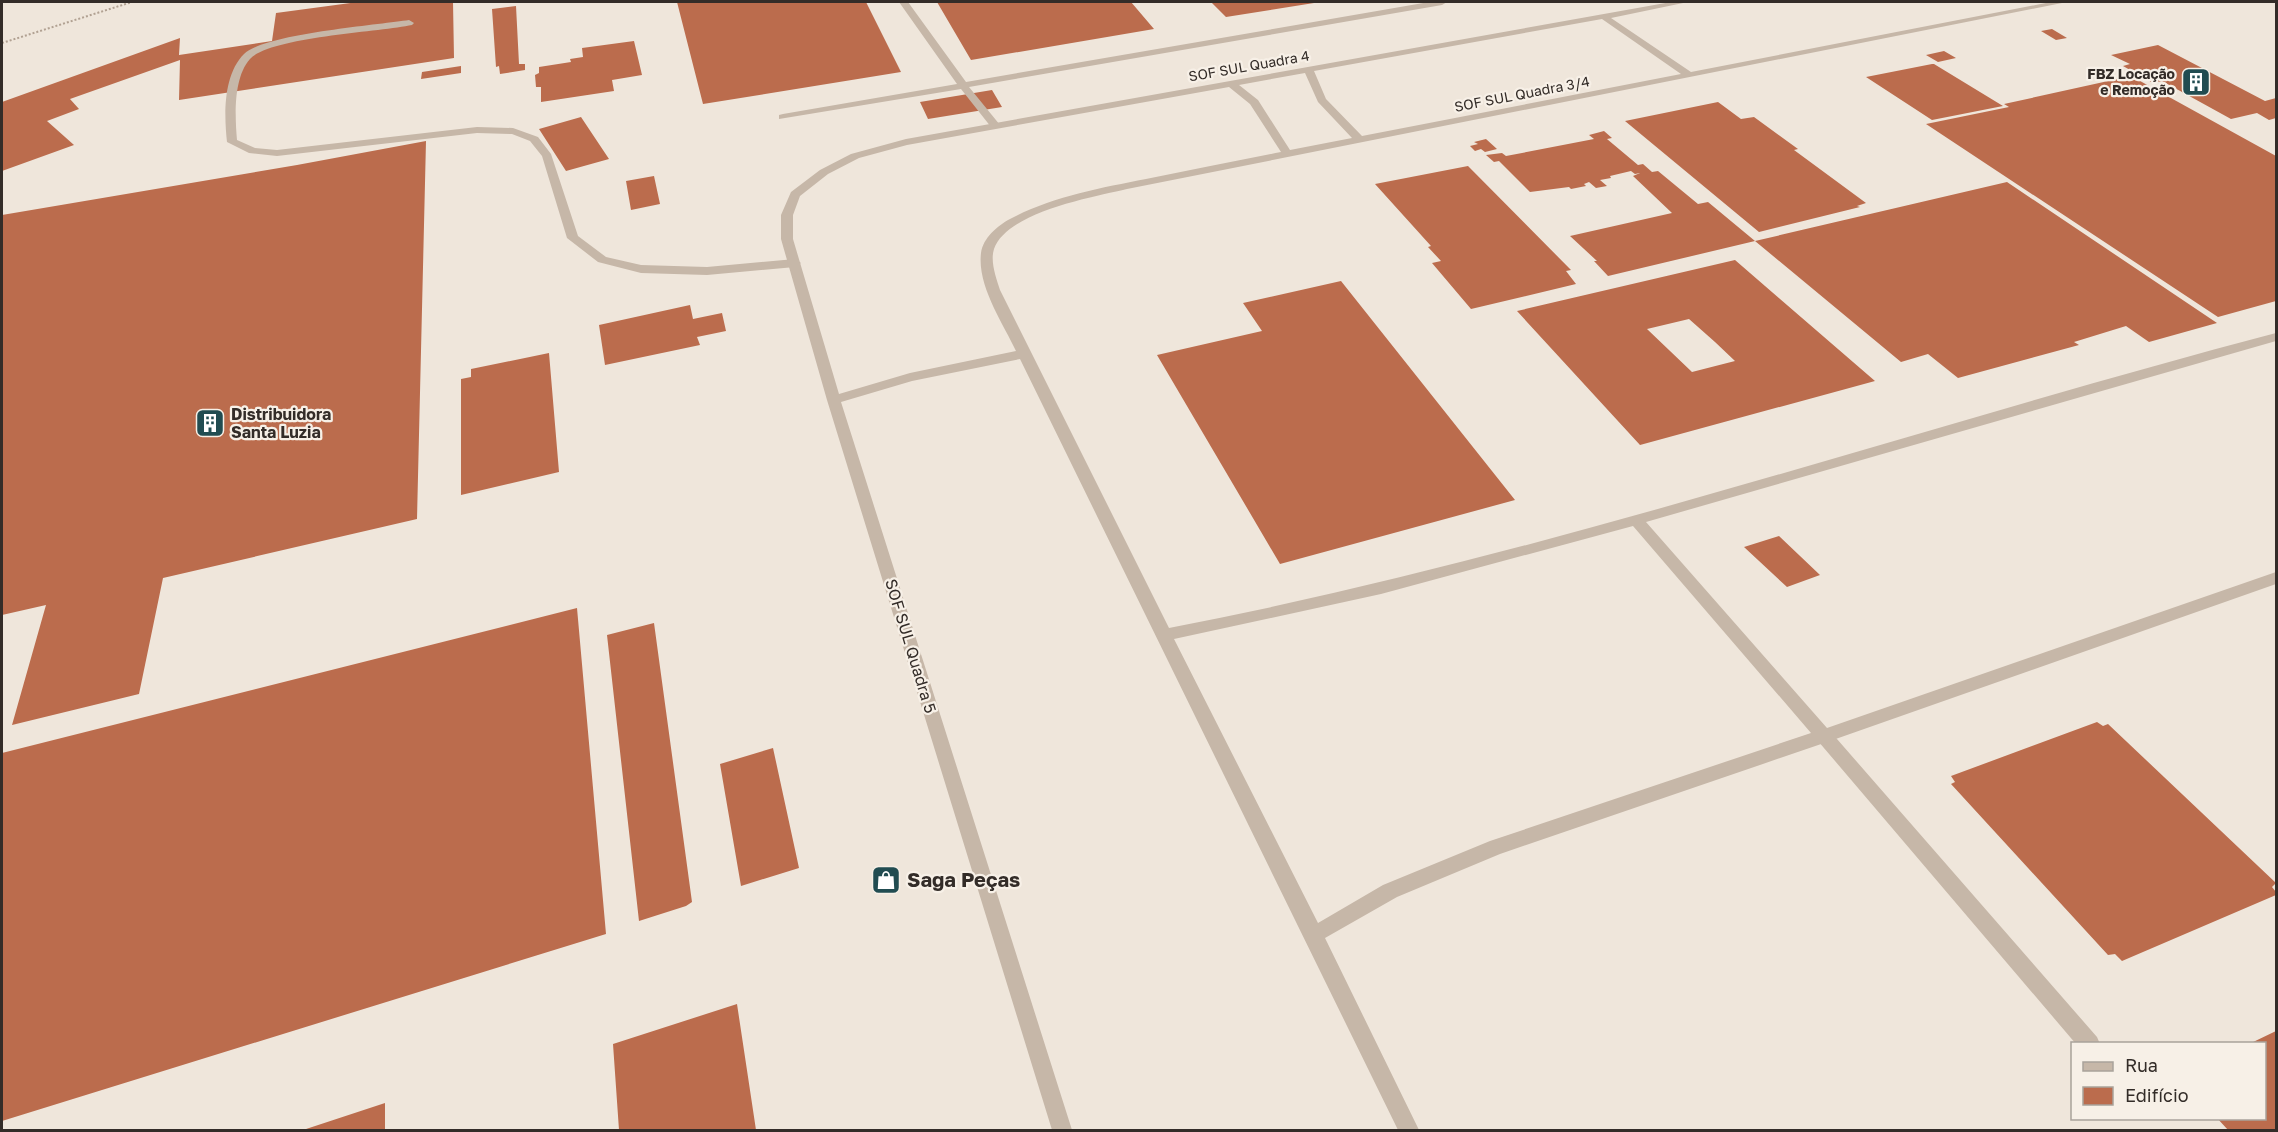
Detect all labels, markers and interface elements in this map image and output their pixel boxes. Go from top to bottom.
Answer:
street label: SOF SUL Quadra 4 [1187,47,1311,85]
place label: FBZ Locação e Remoção [2087,65,2175,98]
building icon: FBZ Locação e Remoção [2180,66,2212,98]
street label: SOF SUL Quadra 3/4 [1453,72,1591,115]
place label: Distribuidora Santa Luzia [231,404,331,442]
building icon: Distribuidora Santa Luzia [194,407,226,439]
street label: SOF SUL Quadra 5 [881,576,941,716]
shop icon: Saga Peças [870,864,902,896]
place label: Saga Peças [907,867,1020,891]
legend [2071,1042,2266,1120]
text: Rua [2125,1054,2158,1076]
text: Edifício [2125,1084,2189,1106]

